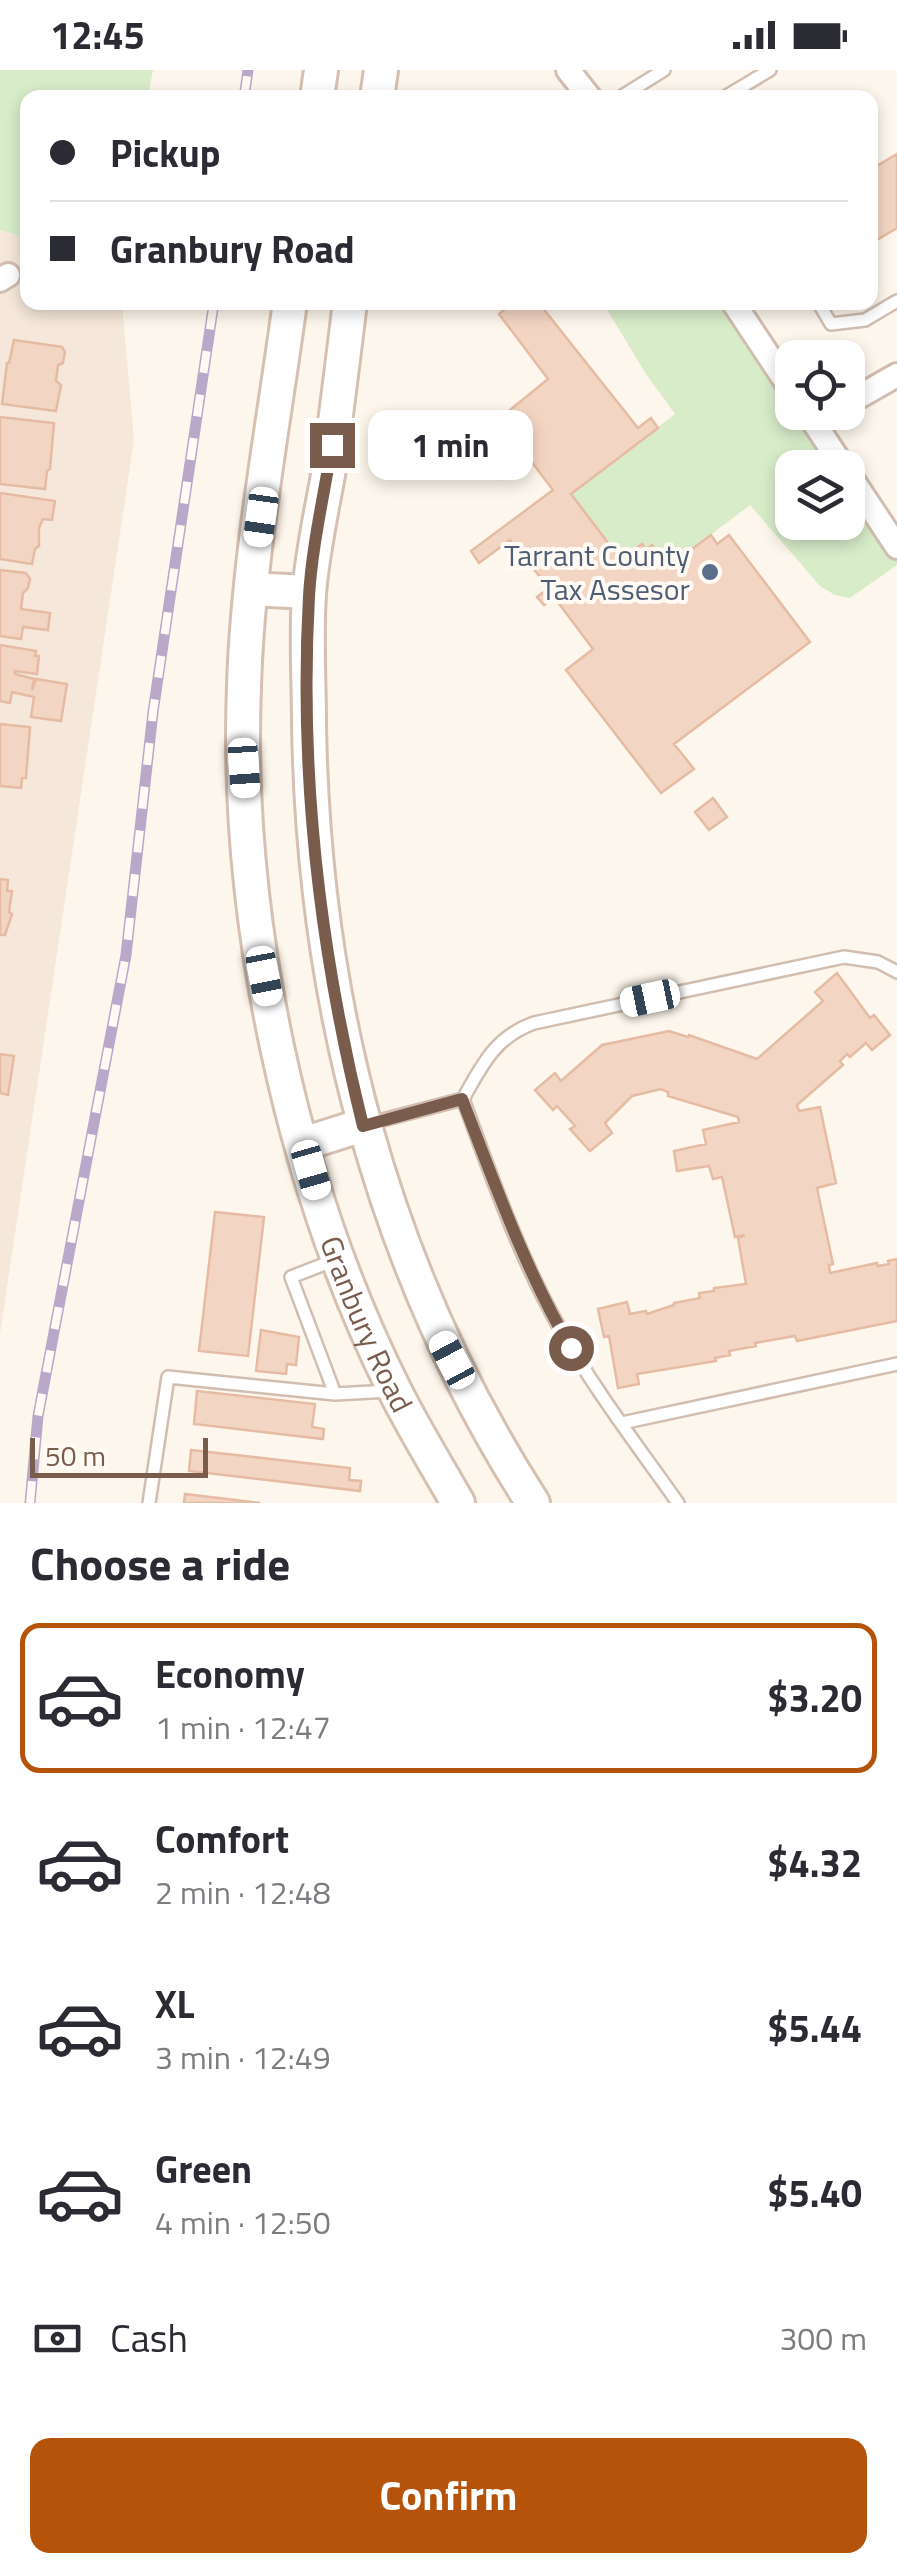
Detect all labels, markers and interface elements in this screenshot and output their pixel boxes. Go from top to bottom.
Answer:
text: 12:45 [50,6,145,64]
text: Pickup [110,124,220,182]
text: Granbury Road [110,220,355,278]
map controls [775,340,865,540]
button: locate [775,340,865,430]
callout: 1 min [367,410,532,480]
text: 1 min [412,421,489,469]
route end [310,423,355,468]
button: layers [775,450,865,540]
car [242,485,280,549]
place label: Tarrant County Tax Assesor [504,532,690,612]
marker: Tarrant County Tax Assesor [699,561,721,583]
car [227,737,261,799]
car [244,944,284,1008]
car [618,977,682,1019]
car [288,1137,334,1203]
street label: Granbury Road [308,1229,425,1420]
car [425,1326,479,1394]
route start [549,1326,594,1371]
scale bar [30,1433,208,1478]
text: 50 m [45,1434,106,1477]
text: Choose a ride [30,1529,290,1597]
text: Economy [155,1645,305,1703]
icon: car [35,1653,125,1743]
text: $3.20 [767,1669,862,1727]
text: 1 min · 12:47 [155,1703,331,1751]
text: Comfort [155,1810,289,1868]
icon: car [35,1818,125,1908]
text: $4.32 [767,1834,862,1892]
text: 2 min · 12:48 [155,1868,331,1916]
text: XL [155,1975,195,2033]
icon: car [35,1983,125,2073]
text: $5.44 [767,1999,862,2057]
text: 3 min · 12:49 [155,2033,331,2081]
text: Green [155,2140,252,2198]
icon: car [35,2148,125,2238]
text: $5.40 [767,2164,862,2222]
text: 4 min · 12:50 [155,2198,331,2246]
text: Cash [110,2309,188,2367]
icon: cash [30,2311,85,2366]
text: 300 m [779,2314,867,2362]
button: Confirm [30,2438,867,2553]

